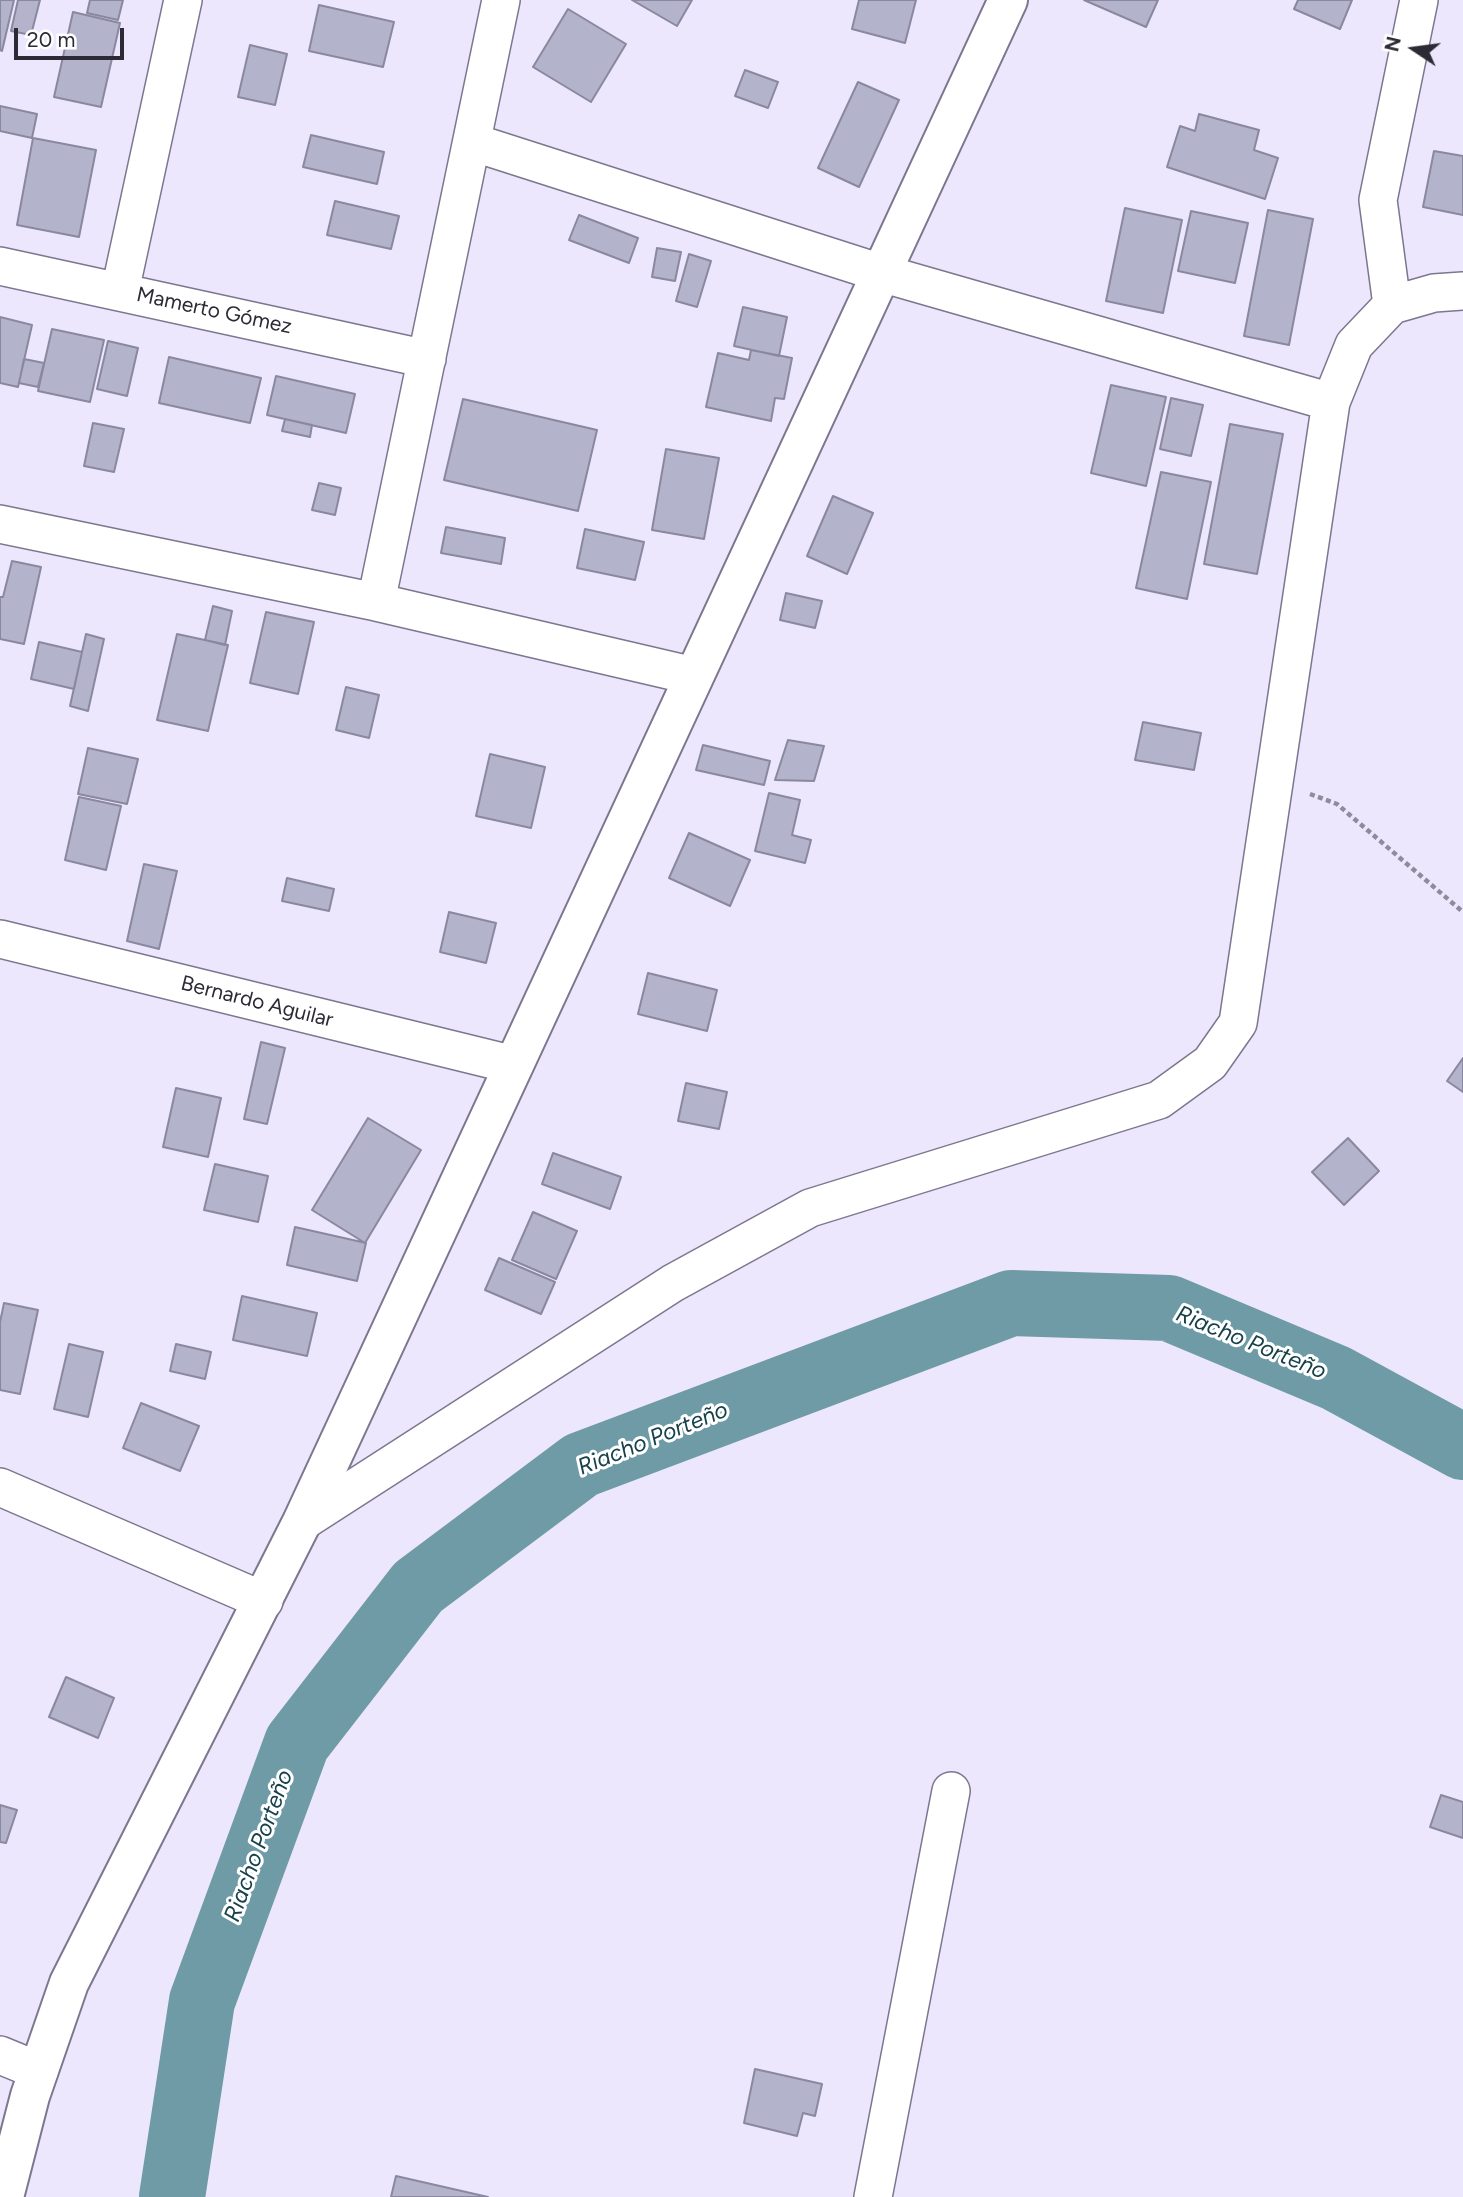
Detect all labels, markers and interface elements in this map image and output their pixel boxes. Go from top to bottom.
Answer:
scale bar [18,14,128,58]
north arrow [1379,14,1449,84]
text: 20 m [27,27,75,52]
text: N [1380,34,1406,54]
street label: Mamerto Gómez [134,282,294,340]
street label: Bernardo Aguilar [178,971,336,1033]
water label: Riacho Porteño [1172,1300,1330,1386]
water label: Riacho Porteño [574,1396,732,1482]
water label: Riacho Porteño [219,1766,299,1926]

